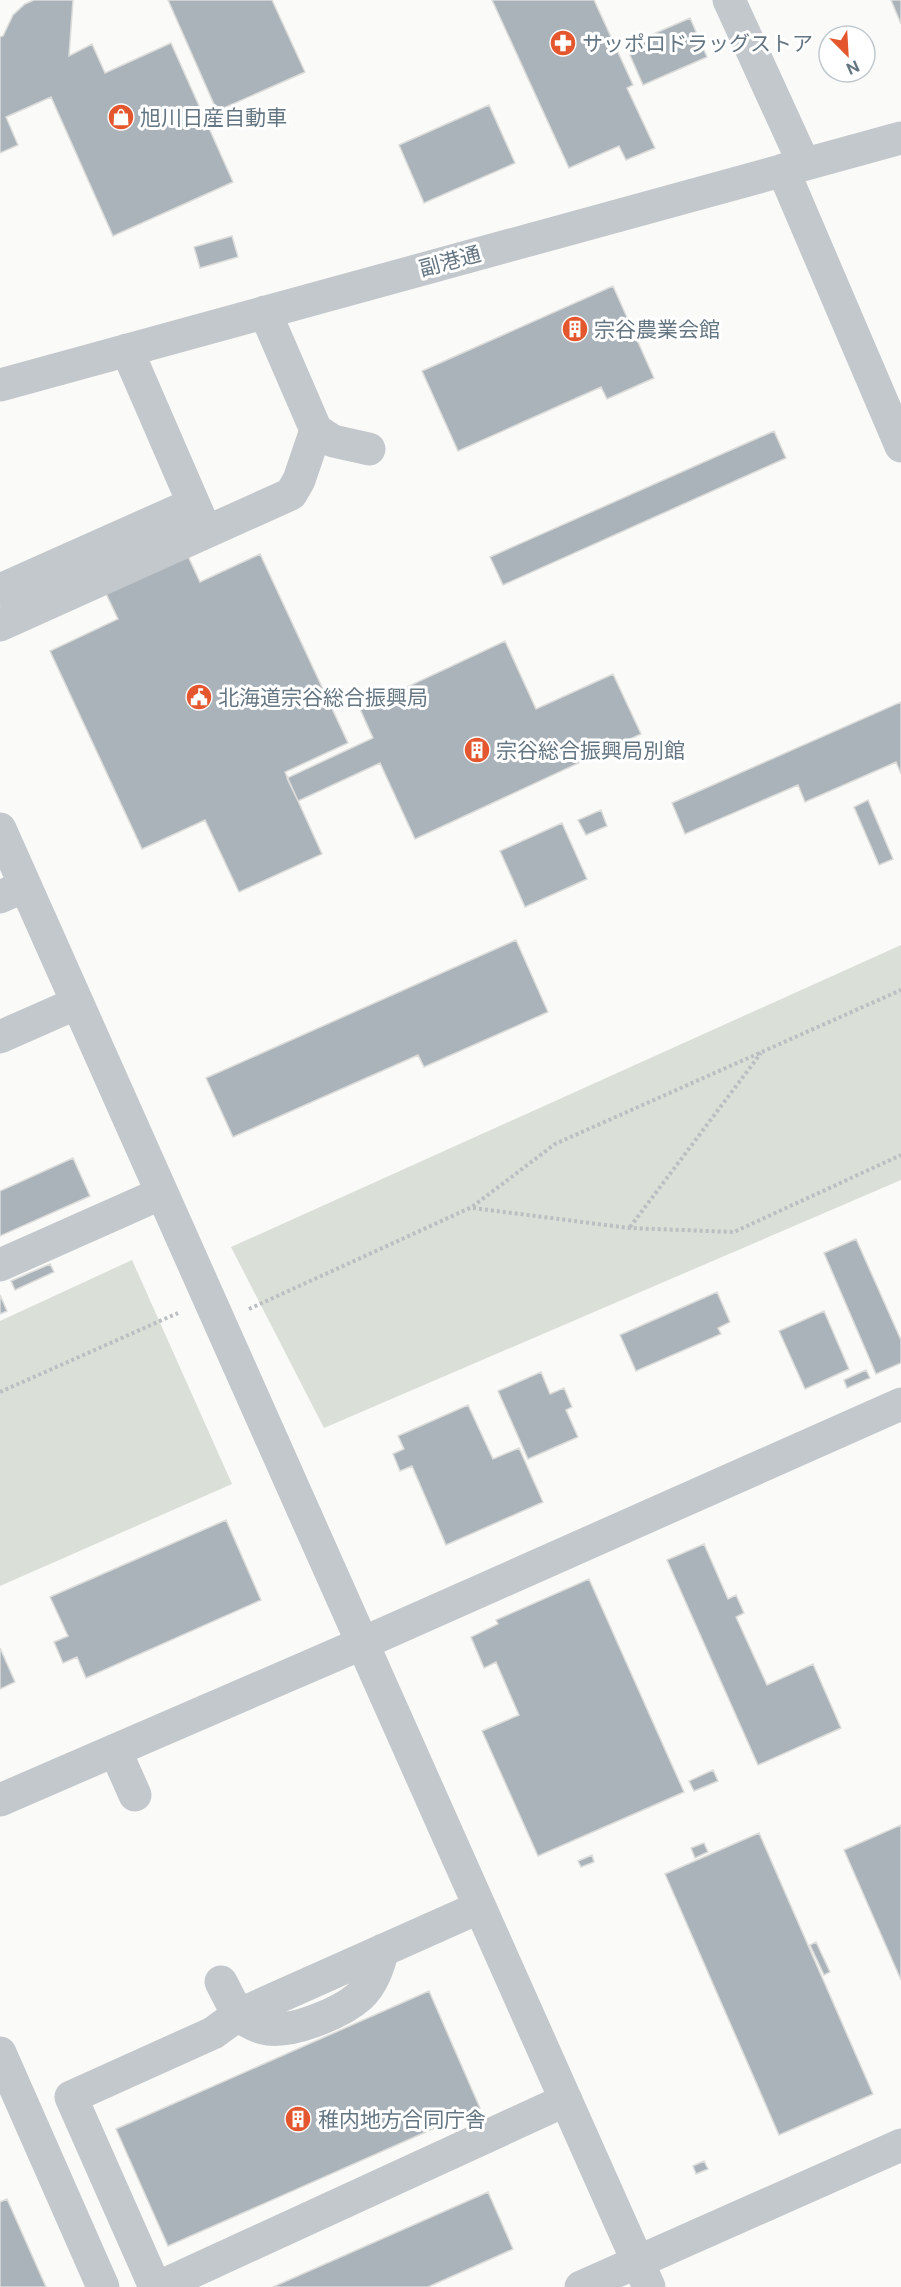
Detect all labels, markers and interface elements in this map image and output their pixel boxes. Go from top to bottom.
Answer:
north arrow [817,24,877,84]
pharmacy icon: サッポロドラッグストア [548,28,578,58]
place label: サッポロドラッグストア [582,31,813,56]
text: N [843,56,862,78]
shop icon: 旭川日産自動車 [106,102,136,132]
place label: 旭川日産自動車 [140,105,287,130]
street label: 副港通 [416,241,484,281]
building icon: 宗谷農業会館 [560,314,590,344]
place label: 宗谷農業会館 [594,317,720,342]
public building icon: 北海道宗谷総合振興局 [184,682,214,712]
place label: 北海道宗谷総合振興局 [218,685,428,710]
building icon: 宗谷総合振興局別館 [462,735,492,765]
place label: 宗谷総合振興局別館 [496,738,685,763]
building icon: 稚内地方合同庁舎 [283,2104,313,2134]
place label: 稚内地方合同庁舎 [318,2107,486,2132]

